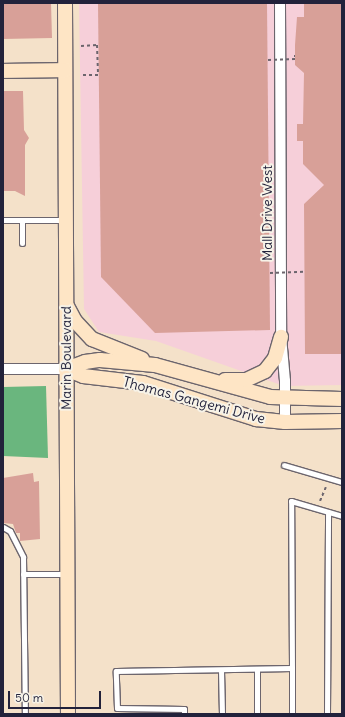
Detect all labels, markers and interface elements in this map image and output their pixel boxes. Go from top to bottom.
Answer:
street label: Mall Drive West [259,165,275,261]
street label: Marin Boulevard [58,306,74,410]
street label: Thomas Gangemi Drive [121,373,267,427]
scale bar [10,683,103,709]
text: 50 m [15,690,43,705]

